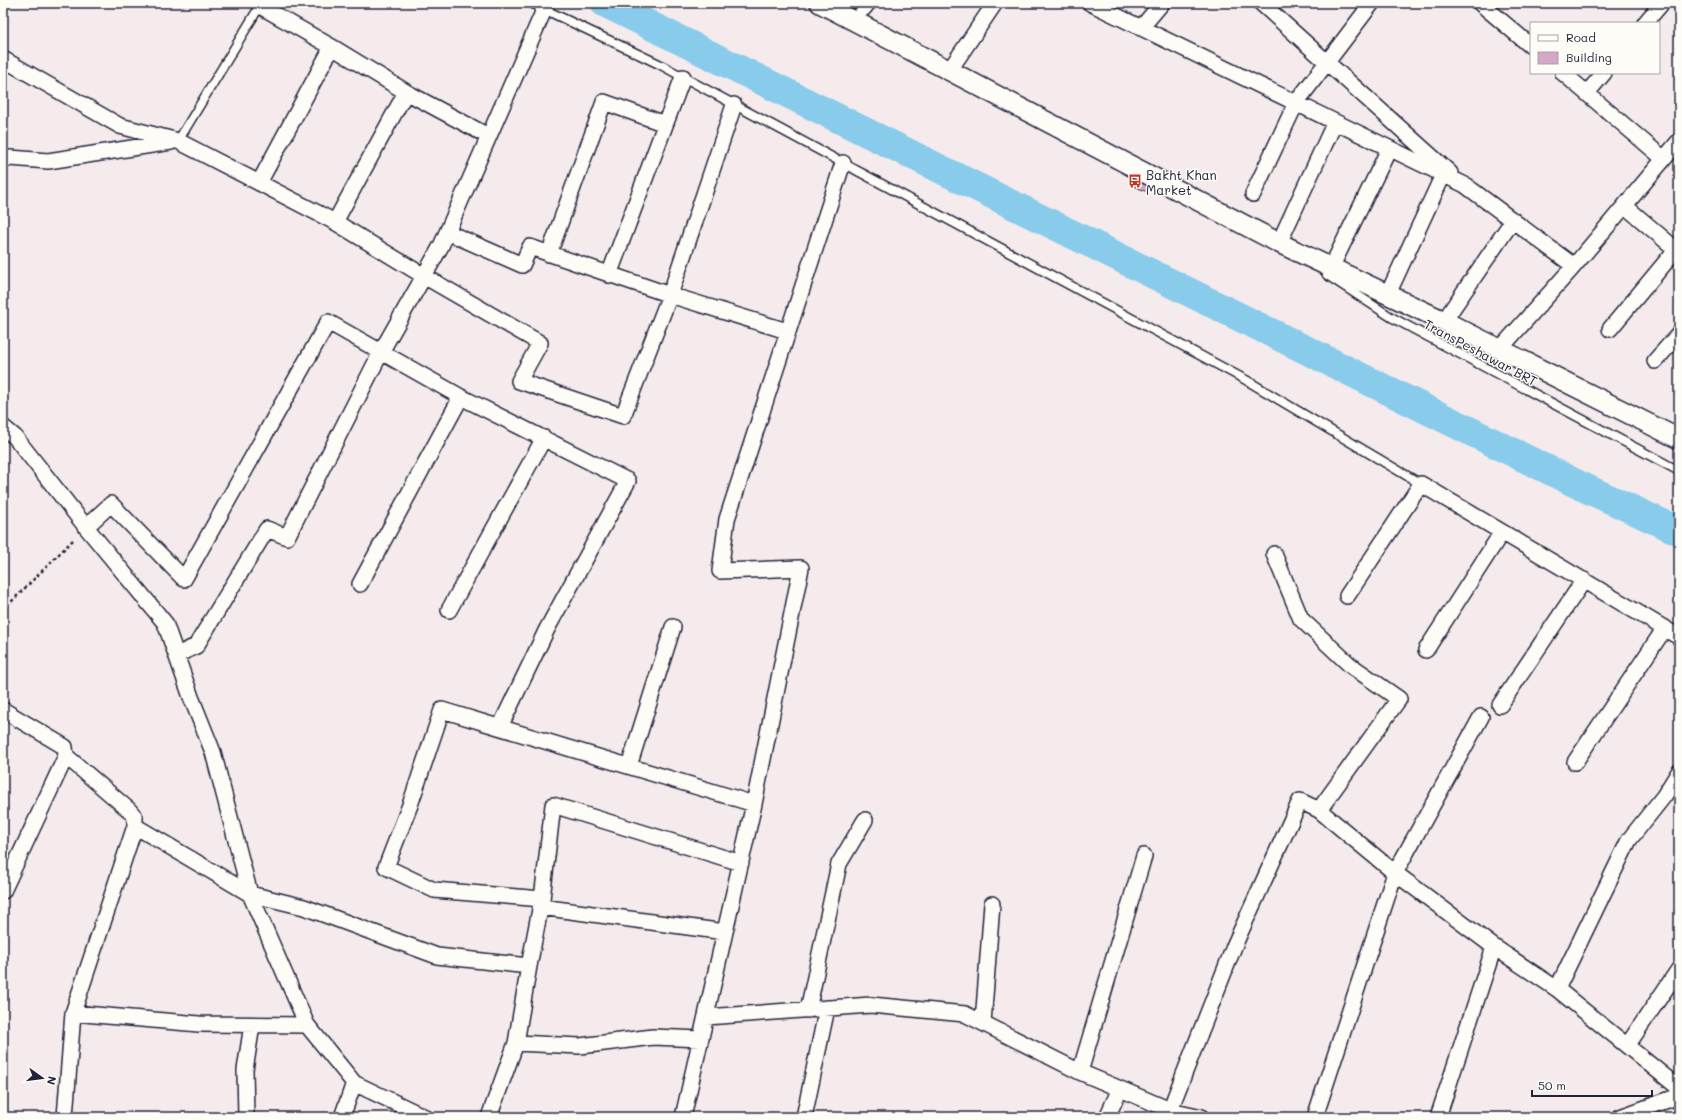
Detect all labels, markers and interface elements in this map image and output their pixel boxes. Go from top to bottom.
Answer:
legend [1530,22,1660,74]
text: Road [1566,29,1596,45]
text: Building [1566,49,1612,65]
place label: Bakht Khan Market [1146,166,1217,198]
bus stop icon: Bakht Khan Market [1127,173,1143,189]
street label: TransPeshawar BRT [1422,315,1540,389]
north arrow [22,1058,62,1098]
scale bar [1532,1072,1652,1098]
text: N [44,1075,60,1086]
text: 50 m [1538,1077,1566,1093]

